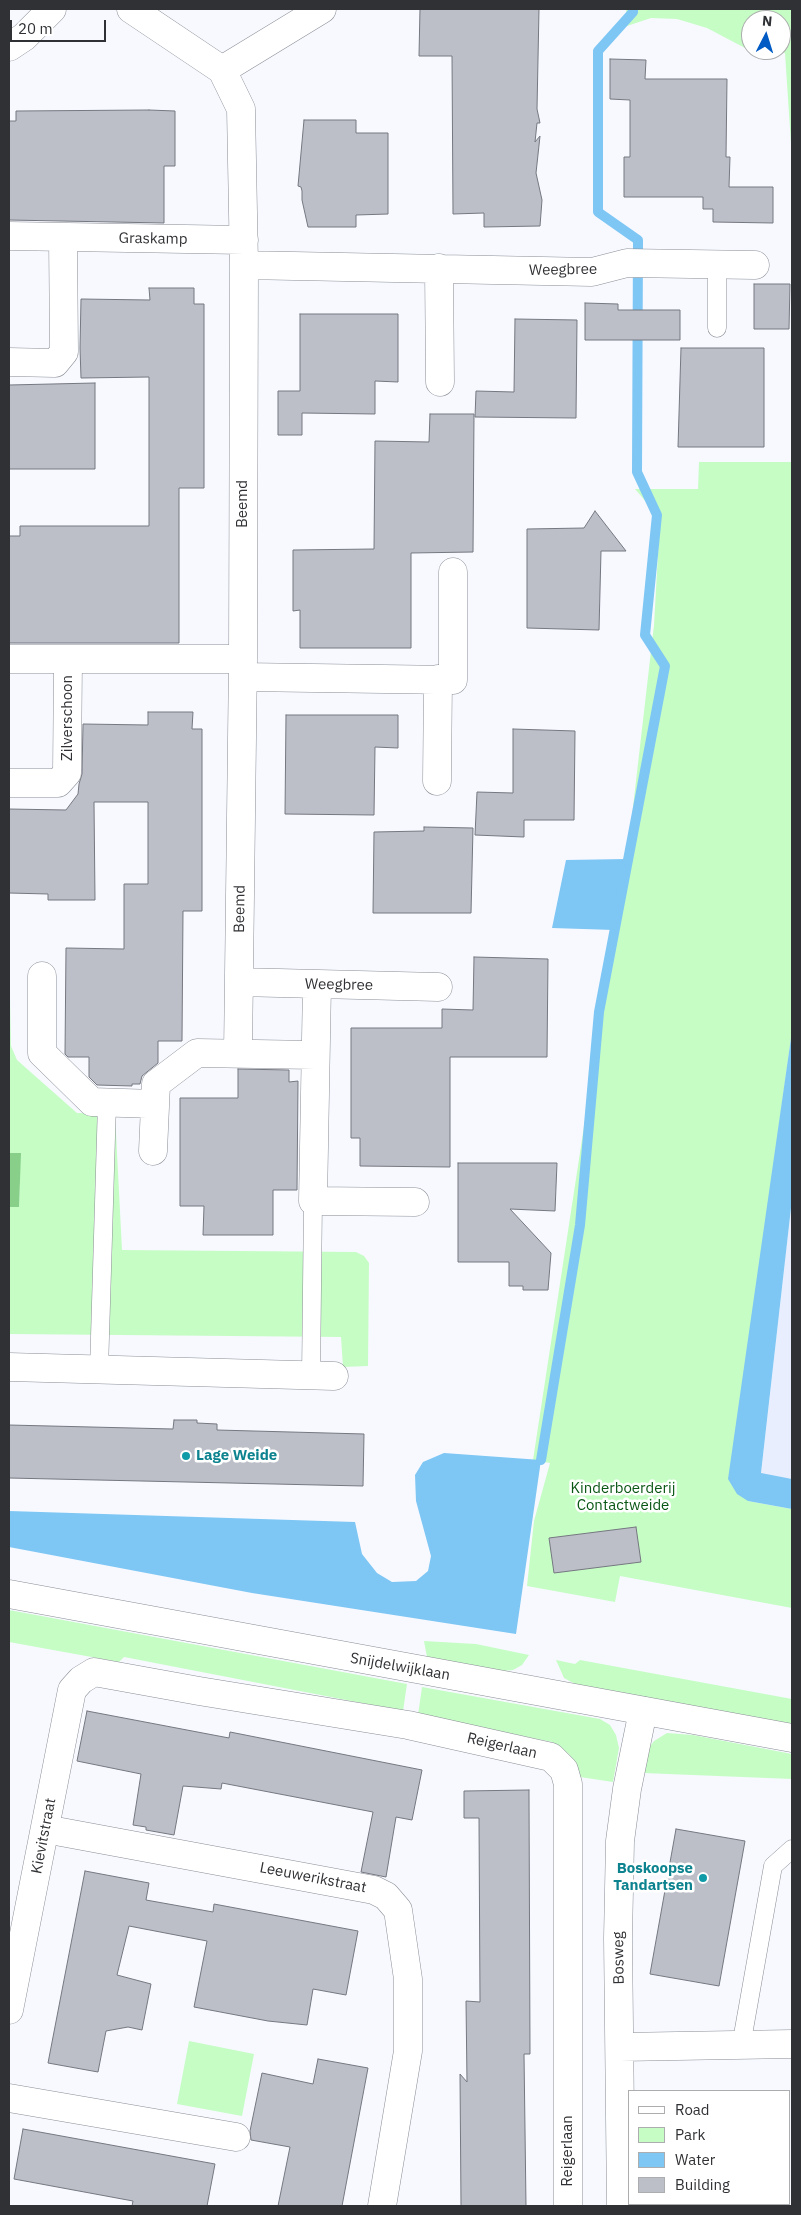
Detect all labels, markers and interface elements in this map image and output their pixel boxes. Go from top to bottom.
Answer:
scale bar [12,10,109,42]
north arrow [741,10,791,60]
text: N [761,12,773,30]
text: 20 m [18,19,53,38]
street label: Graskamp [118,229,188,249]
street label: Weegbree [529,260,597,280]
street label: Beemd [234,480,252,528]
street label: Zilverschoon [59,675,77,761]
street label: Beemd [231,885,249,933]
street label: Weegbree [305,975,373,995]
place label: Lage Weide [196,1447,277,1465]
marker: Lage Weide [180,1450,192,1462]
park label: Kinderboerderij Contactweide [571,1480,675,1515]
street label: Snijdelwijklaan [349,1649,451,1685]
street label: Reigerlaan [465,1729,539,1763]
street label: Kievitstraat [28,1797,60,1875]
street label: Leeuwerikstraat [258,1859,368,1897]
place label: Boskoopse Tandartsen [613,1860,693,1895]
marker: Boskoopse Tandartsen [697,1872,709,1884]
street label: Bosweg [610,1931,628,1985]
legend [628,2090,791,2205]
text: Road [675,2100,710,2119]
street label: Reigerlaan [559,2115,577,2187]
text: Park [675,2125,705,2144]
text: Water [675,2150,715,2169]
text: Building [675,2175,730,2194]

